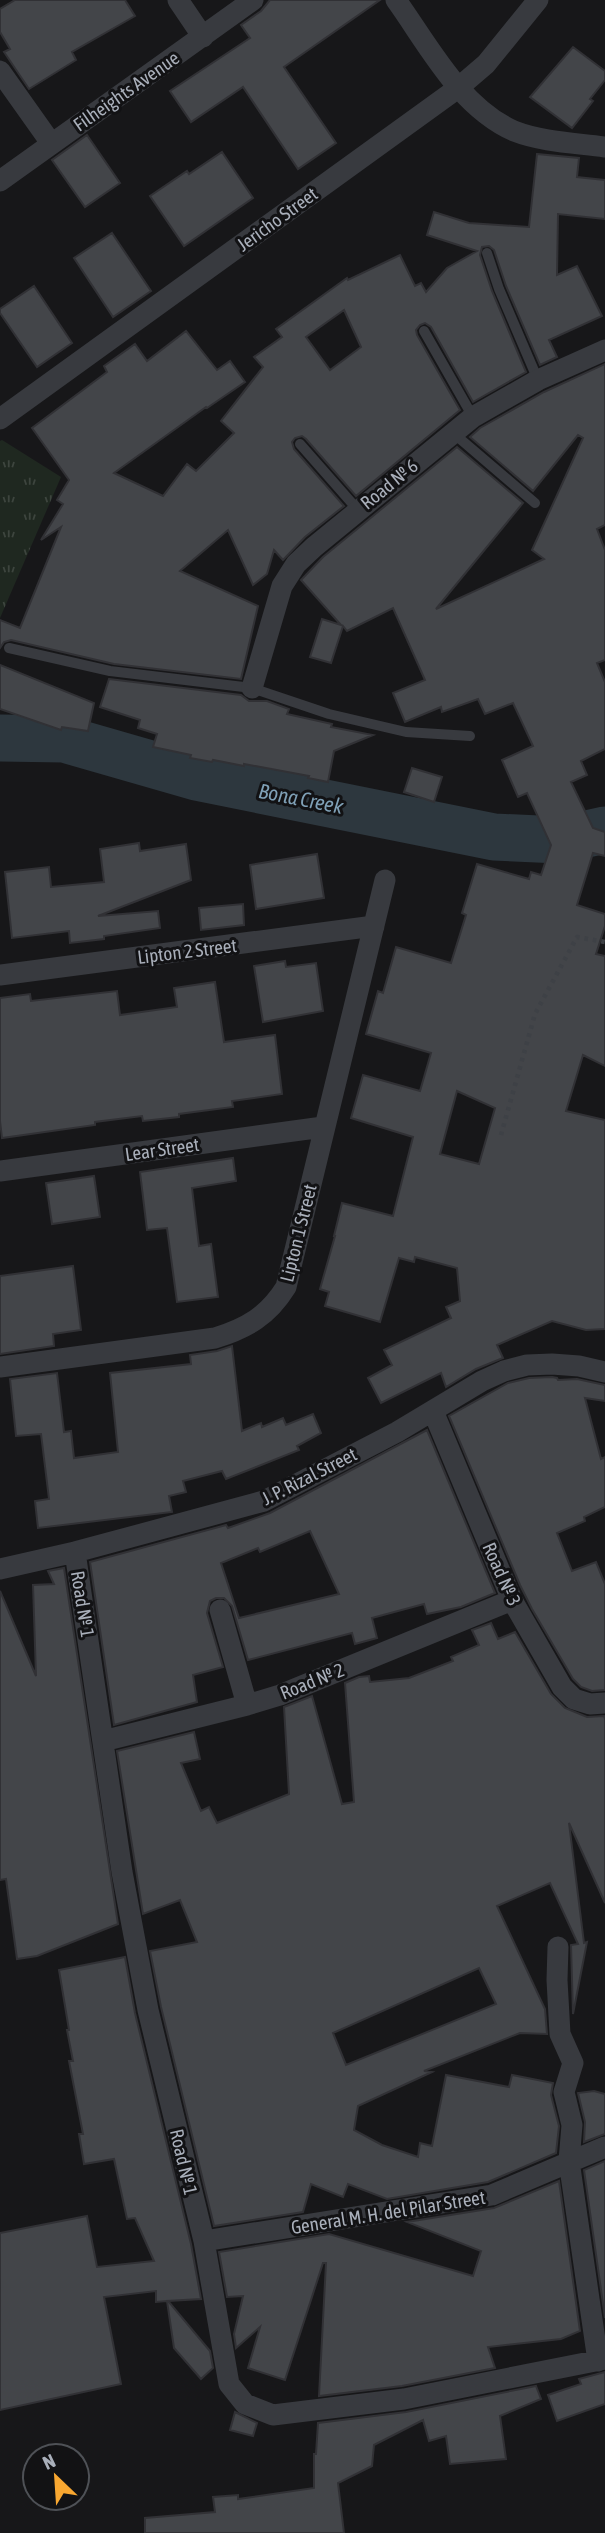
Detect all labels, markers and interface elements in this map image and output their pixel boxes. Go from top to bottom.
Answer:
street label: Filheights Avenue [69,46,183,136]
street label: Jericho Street [232,182,322,256]
street label: Road № 6 [356,454,422,514]
water label: Bona Creek [257,778,346,818]
street label: Lipton 2 Street [136,934,238,968]
street label: Lear Street [123,1133,201,1165]
street label: Lipton 1 Street [275,1182,321,1284]
street label: J. P. Rizal Street [258,1443,360,1509]
street label: Road № 3 [478,1539,526,1609]
street label: Road № 1 [67,1569,99,1639]
street label: Road № 2 [277,1658,347,1704]
street label: Road № 1 [166,2127,202,2197]
street label: General M. H. del Pilar Street [289,2186,487,2238]
north arrow [21,2442,91,2512]
text: N [39,2449,59,2474]

